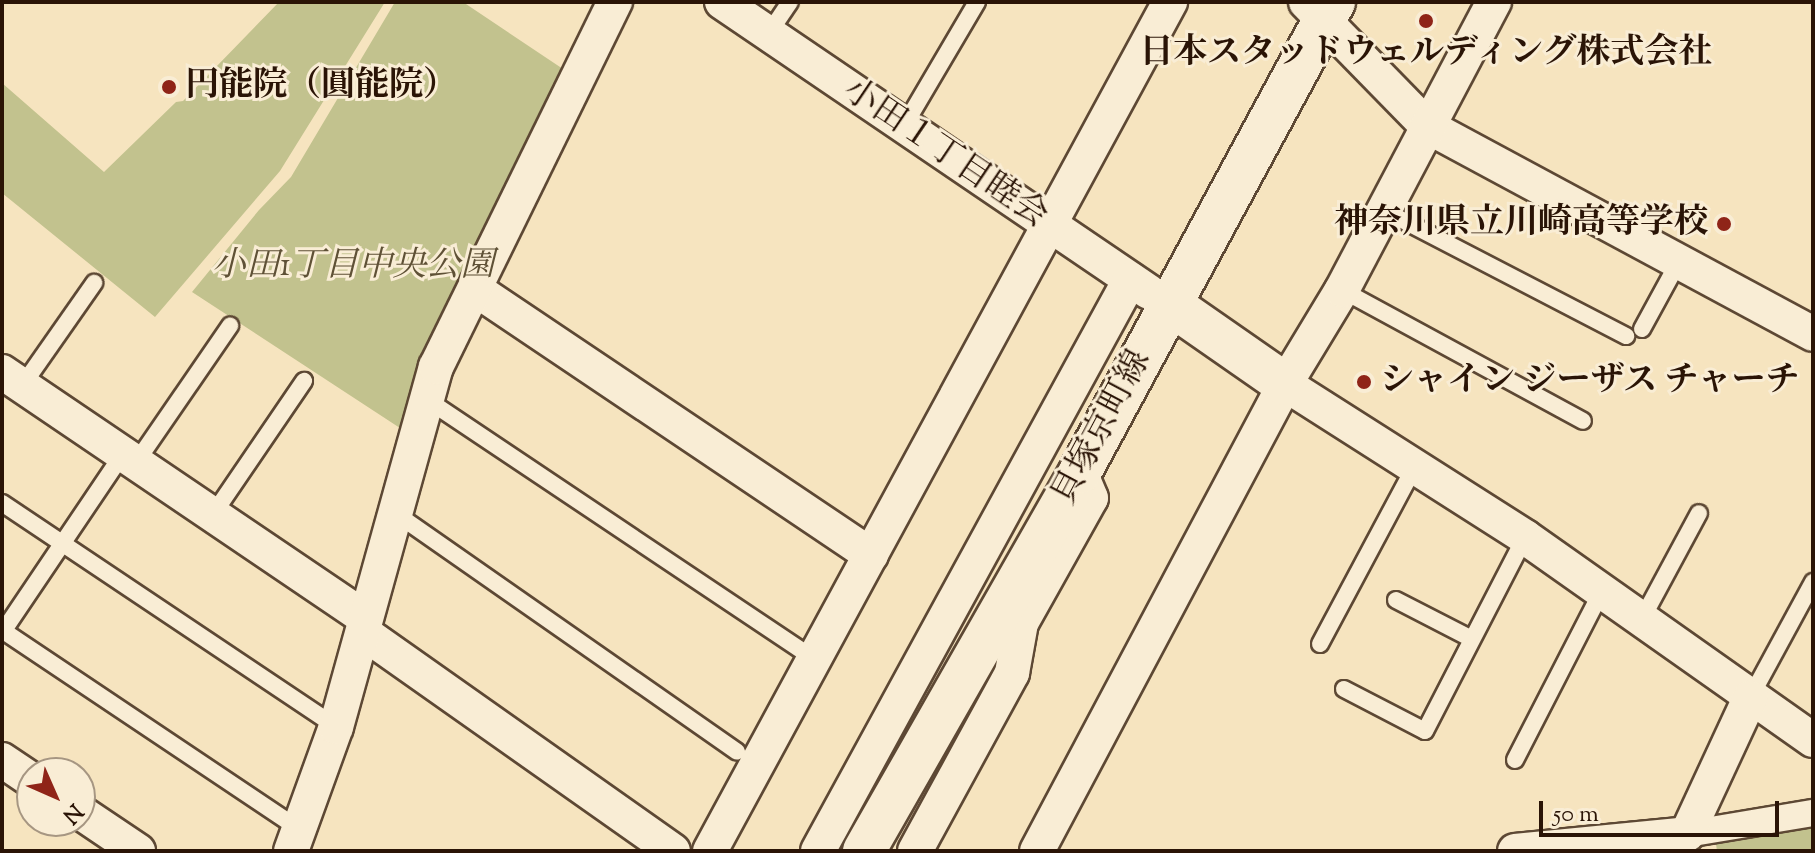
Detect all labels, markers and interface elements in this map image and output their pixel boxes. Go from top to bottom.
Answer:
marker: 日本スタッドウェルディング株式会社 [1417,12,1435,30]
place label: 日本スタッドウェルディング株式会社 [1137,34,1715,74]
place label: 円能院（圓能院） [185,67,457,107]
street label: 小田１丁目睦会 [835,71,1055,237]
marker: 円能院（圓能院） [160,78,178,96]
place label: 神奈川県立川崎高等学校 [1334,204,1708,244]
marker: 神奈川県立川崎高等学校 [1715,215,1733,233]
park label: 小田1丁目中央公園 [212,247,494,287]
street label: 貝塚京町線 [1044,343,1160,513]
place label: シャイン ジーザス チャーチ [1380,362,1802,402]
marker: シャイン ジーザス チャーチ [1355,373,1373,391]
north arrow [16,757,96,837]
scale bar [1543,785,1783,835]
text: N [54,795,89,830]
text: 50 m [1553,798,1599,832]

